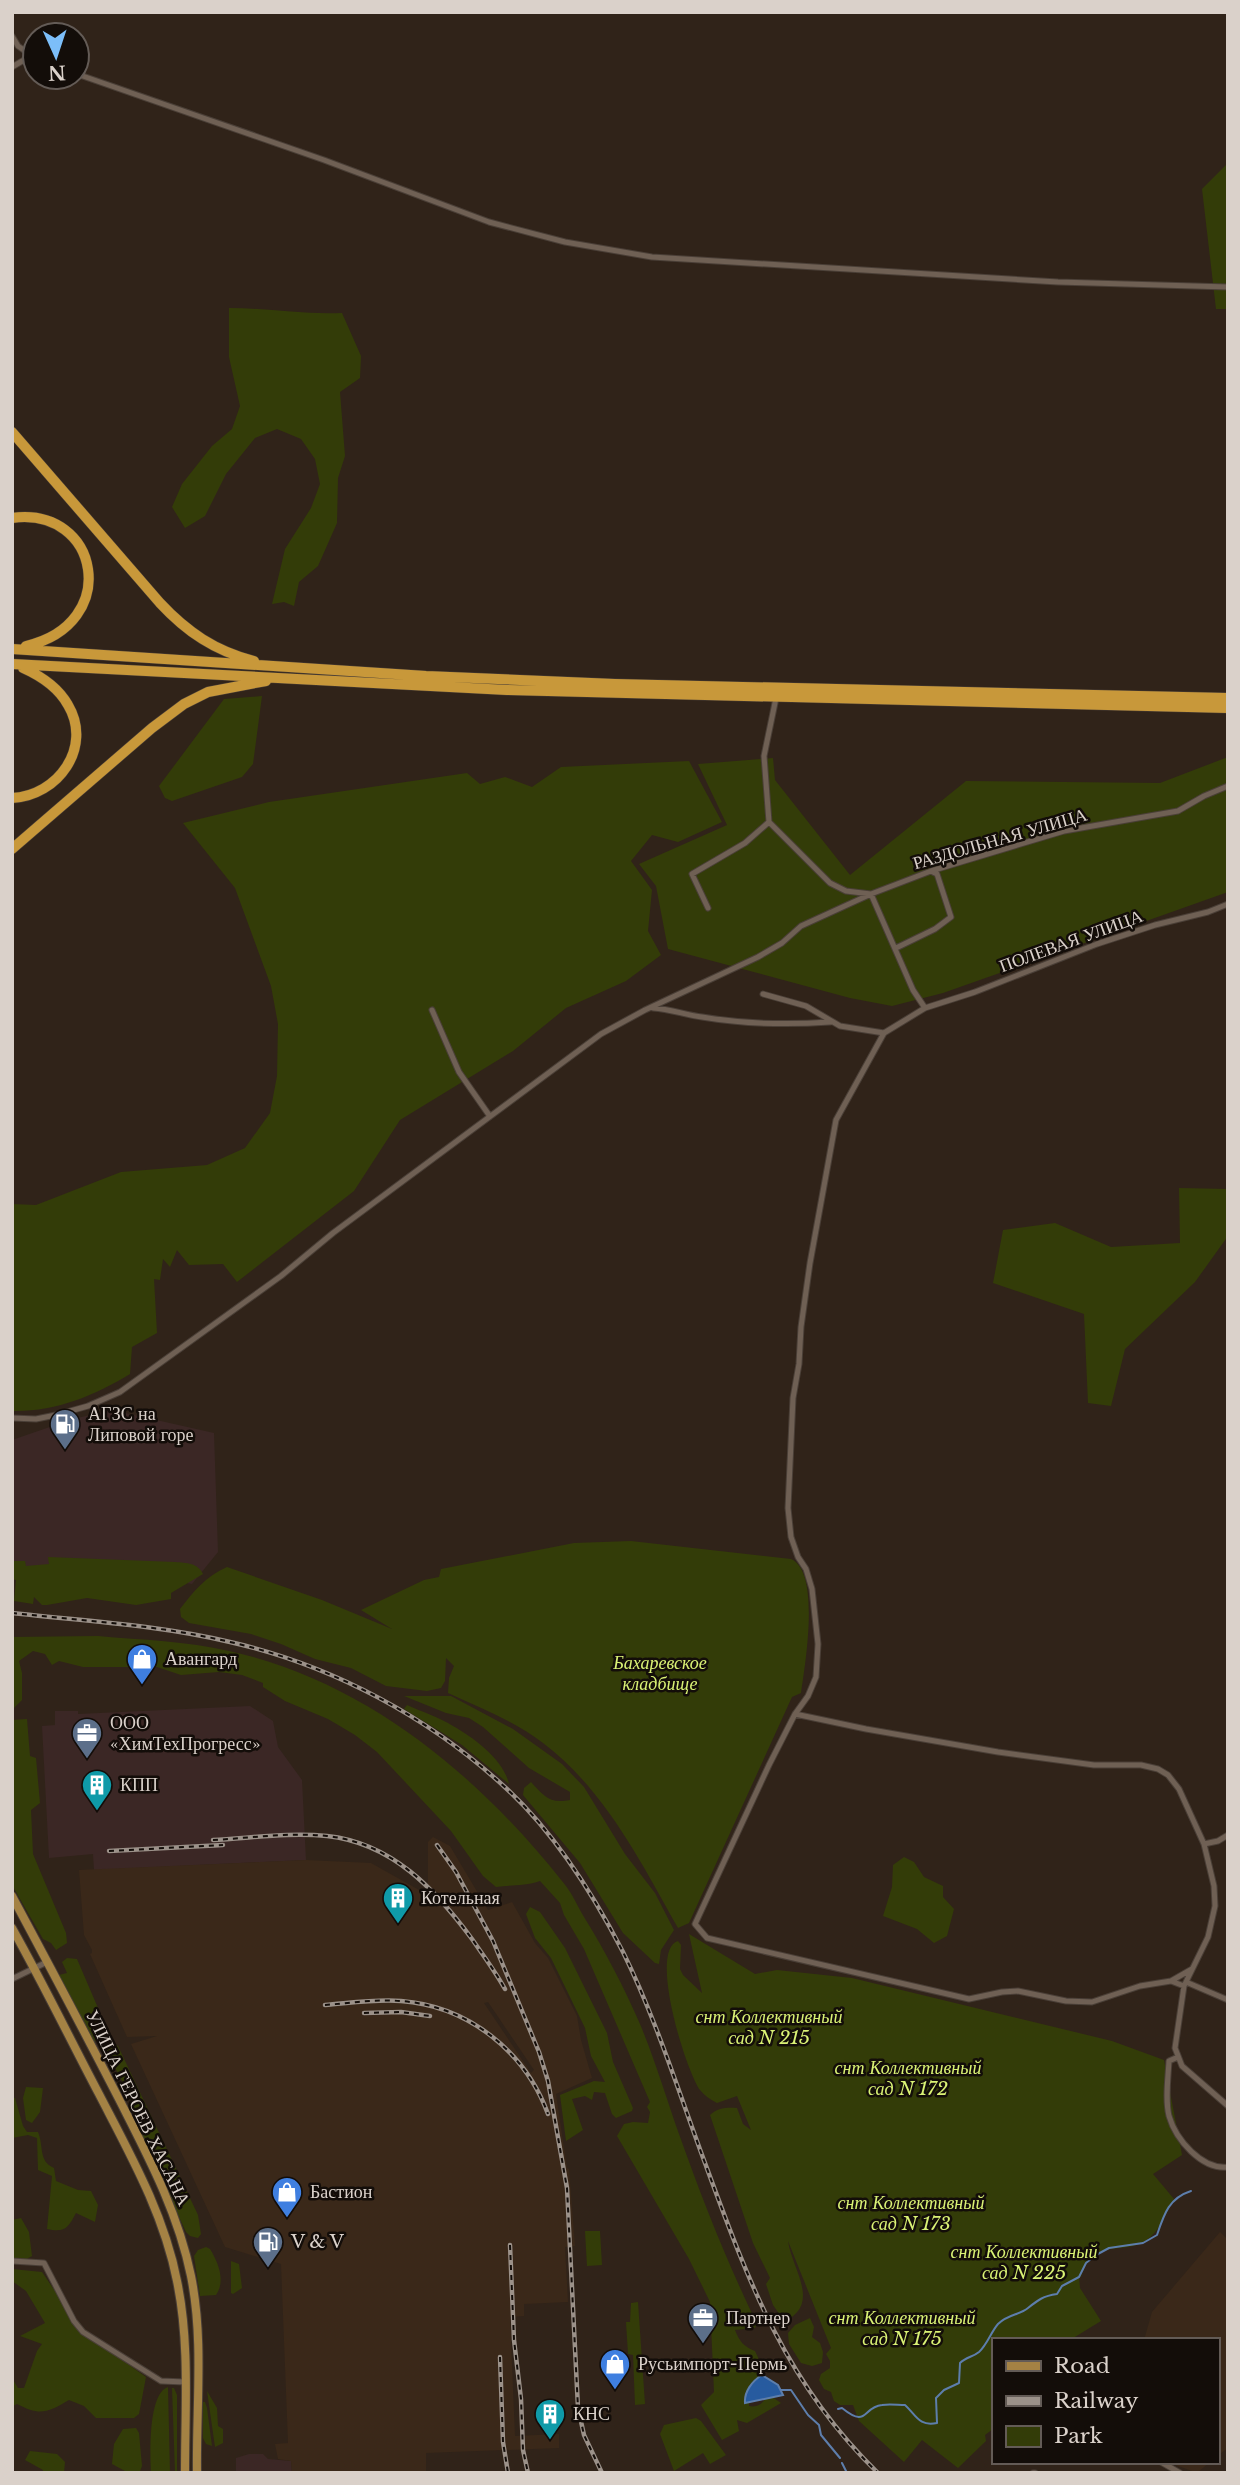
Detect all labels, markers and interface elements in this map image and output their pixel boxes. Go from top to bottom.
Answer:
north arrow [21,21,91,91]
text: N [47,61,66,84]
street label: РАЗДОЛЬНАЯ УЛИЦА [910,804,1090,874]
street label: ПОЛЕВАЯ УЛИЦА [996,905,1146,977]
place label: АГЗС на Липовой горе [88,1403,194,1446]
fuel station icon: АГЗС на Липовой горе [48,1407,82,1451]
shop icon: Авангард [125,1642,159,1686]
place label: Авангард [165,1648,237,1670]
park label: Бахаревское кладбище [612,1652,707,1695]
place label: ООО «ХимТехПрогресс» [110,1712,261,1755]
office icon: ООО «ХимТехПрогресс» [70,1716,104,1760]
building icon: КПП [80,1768,114,1812]
place label: КПП [120,1774,158,1796]
building icon: Котельная [381,1881,415,1925]
place label: Котельная [421,1887,500,1909]
park label: снт Коллективный сад N 215 [696,2006,842,2049]
street label: УЛИЦА ГЕРОЕВ ХАСАНА [81,2007,195,2209]
park label: снт Коллективный сад N 172 [835,2057,981,2100]
shop icon: Бастион [270,2175,304,2219]
place label: Бастион [310,2181,373,2203]
park label: снт Коллективный сад N 173 [838,2192,984,2235]
fuel station icon: V & V [251,2225,285,2269]
place label: V & V [290,2231,345,2253]
park label: снт Коллективный сад N 225 [951,2241,1097,2284]
office icon: Партнер [686,2301,720,2345]
place label: Партнер [726,2307,790,2329]
park label: снт Коллективный сад N 175 [829,2307,975,2350]
legend [992,2338,1219,2464]
shop icon: Русьимпорт-Пермь [598,2347,632,2391]
place label: Русьимпорт-Пермь [638,2353,787,2375]
text: Road [1054,2353,1110,2379]
text: Railway [1054,2388,1139,2414]
building icon: КНС [533,2397,567,2441]
place label: КНС [573,2403,610,2425]
text: Park [1054,2423,1103,2449]

